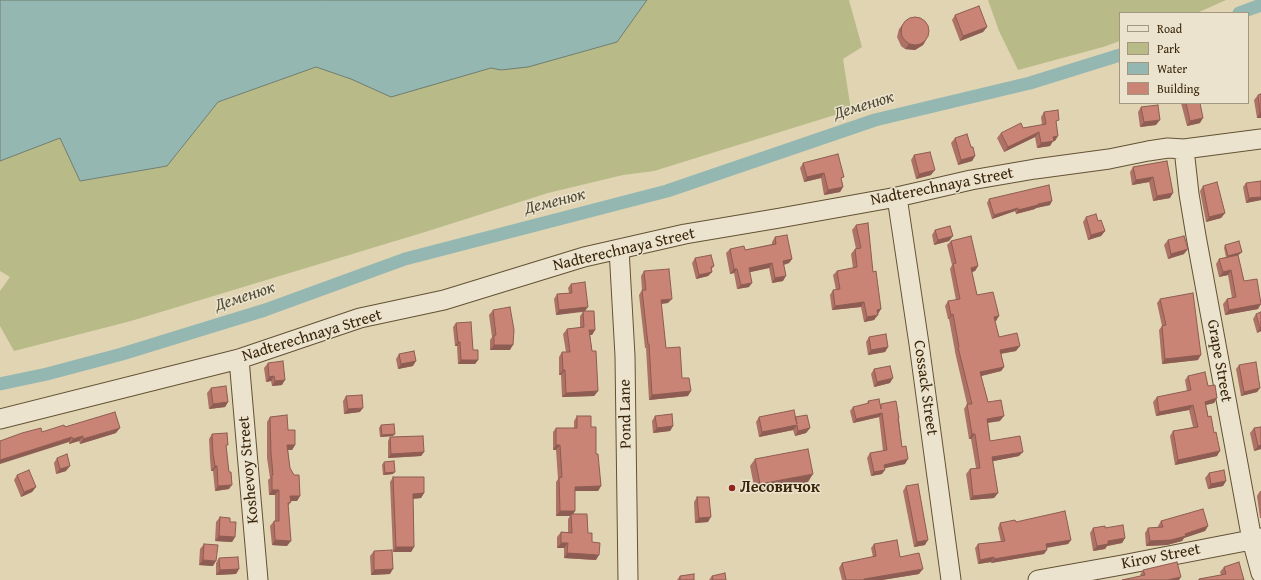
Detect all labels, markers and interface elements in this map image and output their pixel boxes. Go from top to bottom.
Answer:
legend [1119,12,1249,104]
text: Road [1157,20,1182,37]
text: Park [1157,40,1180,57]
text: Water [1157,60,1187,77]
text: Building [1157,80,1200,97]
water label: Деменюк [831,87,897,125]
street label: Nadterechnaya Street [869,164,1015,210]
water label: Деменюк [522,185,588,219]
street label: Nadterechnaya Street [551,224,697,276]
water label: Деменюк [212,278,278,316]
street label: Nadterechnaya Street [240,306,384,366]
street label: Grape Street [1202,318,1236,404]
street label: Cossack Street [909,339,941,437]
street label: Pond Lane [616,379,636,449]
street label: Koshevoy Street [235,415,263,525]
place label: Лесовичок [740,478,820,498]
marker: Лесовичок [727,483,737,493]
street label: Kirov Street [1120,540,1202,574]

